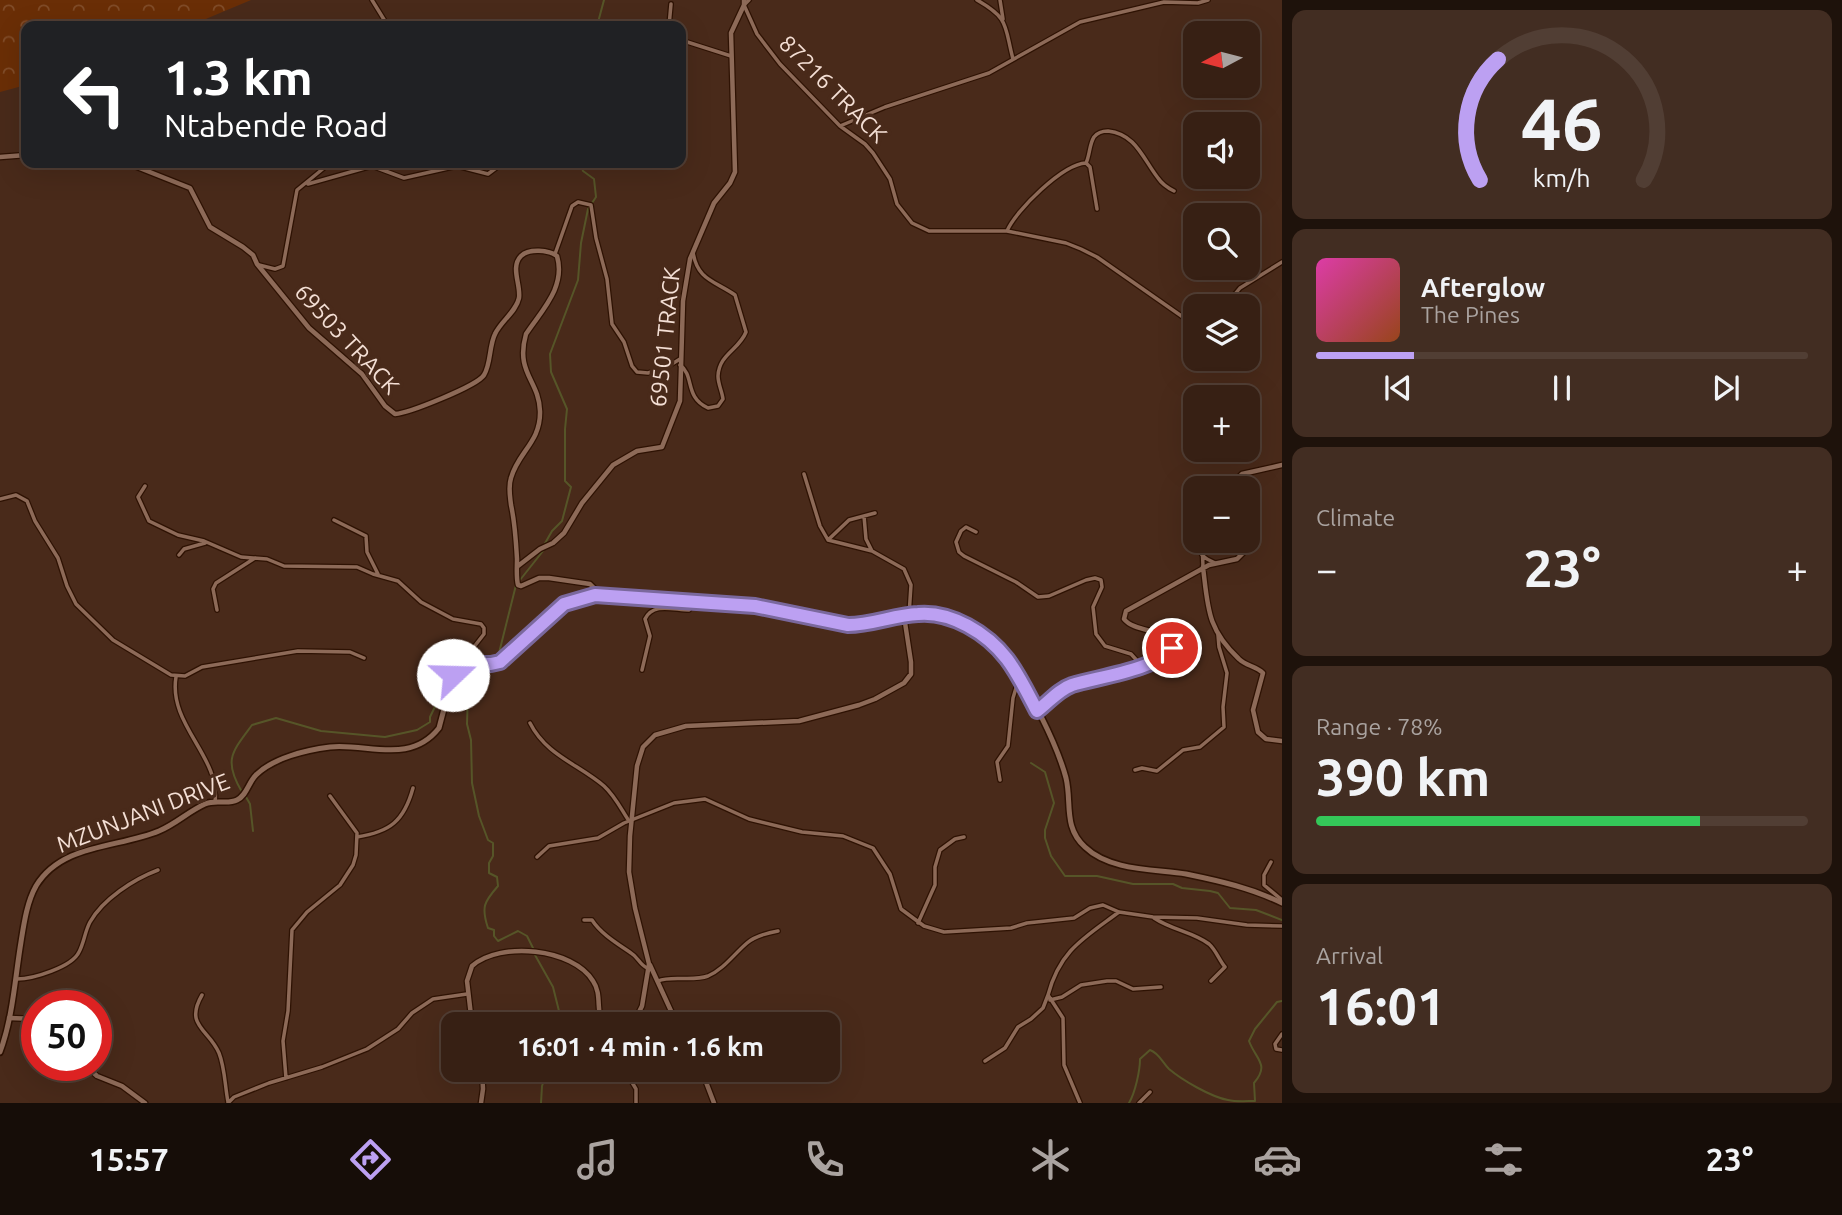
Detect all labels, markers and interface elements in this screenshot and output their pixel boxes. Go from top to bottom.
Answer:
north arrow [1183,21,1260,98]
map controls [1183,21,1260,553]
street label: 87216 TRACK [775,30,892,147]
icon: left [49,49,140,140]
text: 1.3 km [164,49,313,104]
text: 46 [1521,83,1603,165]
text: Ntabende Road [164,107,388,143]
button: sound [1183,112,1260,189]
text: km/h [1533,164,1591,192]
button: search [1183,203,1260,280]
street label: 69501 TRACK [645,266,684,408]
text: Afterglow [1421,273,1545,302]
street label: 69503 TRACK [290,279,405,399]
button: layers [1183,294,1260,371]
text: The Pines [1421,302,1520,327]
icon: previous [1379,369,1417,407]
icon: pause [1543,369,1581,407]
icon: next [1707,369,1745,407]
button: + [1183,385,1260,462]
button: − [1183,476,1260,553]
text: Climate [1316,505,1395,530]
text: 23° [1523,539,1601,597]
text: − [1316,548,1337,590]
text: + [1787,548,1808,590]
pin [1142,618,1202,678]
icon: arrive [1153,629,1191,667]
position arrow [416,638,490,712]
text: Range · 78% [1316,714,1443,739]
text: 390 km [1316,748,1490,806]
street label: MZUNJANI DRIVE [53,768,233,857]
text: Arrival [1316,943,1383,968]
text: 16:01 [1316,977,1446,1035]
speed limit sign: 50 [21,990,112,1081]
text: 16:01 · 4 min · 1.6 km [517,1032,764,1061]
icon: directions [346,1135,395,1184]
icon: music [573,1135,622,1184]
icon: phone [800,1135,849,1184]
icon: climate [1026,1135,1075,1184]
icon: car [1253,1135,1302,1184]
icon: filters [1479,1135,1528,1184]
text: 15:57 [89,1141,169,1177]
text: 23° [1706,1141,1753,1177]

